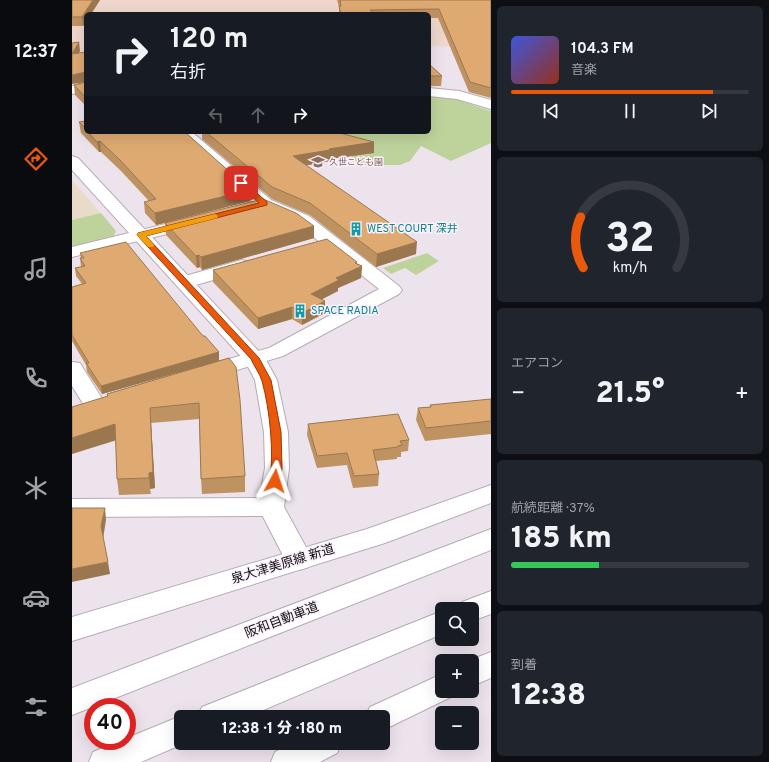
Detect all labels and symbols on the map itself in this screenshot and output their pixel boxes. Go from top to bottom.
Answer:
school or university icon: 久世こども園 [310,154,326,170]
place label: 久世こども園 [329,157,383,168]
pin [224,166,258,200]
building icon: WEST COURT 深井 [348,221,364,237]
place label: WEST COURT 深井 [367,222,458,236]
building icon: SPACE RADIA [292,303,308,319]
place label: SPACE RADIA [311,304,379,318]
position arrow [254,460,296,502]
street label: 泉大津美原線 新道 [229,541,337,588]
street label: 阪和自動車道 [243,600,321,642]
speed limit sign: 40 [84,698,136,750]

